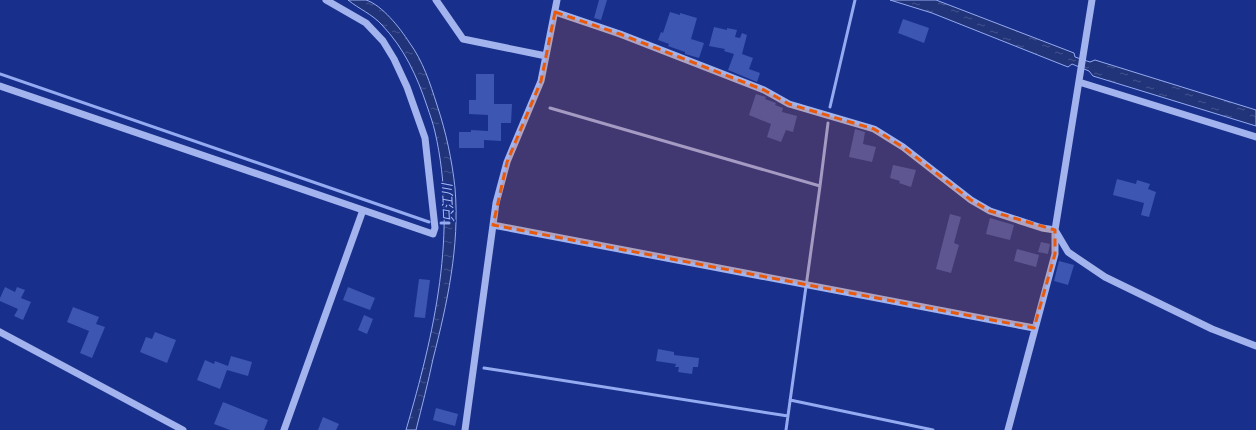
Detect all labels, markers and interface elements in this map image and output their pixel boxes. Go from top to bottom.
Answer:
water label: 只江川 [439,181,457,223]

